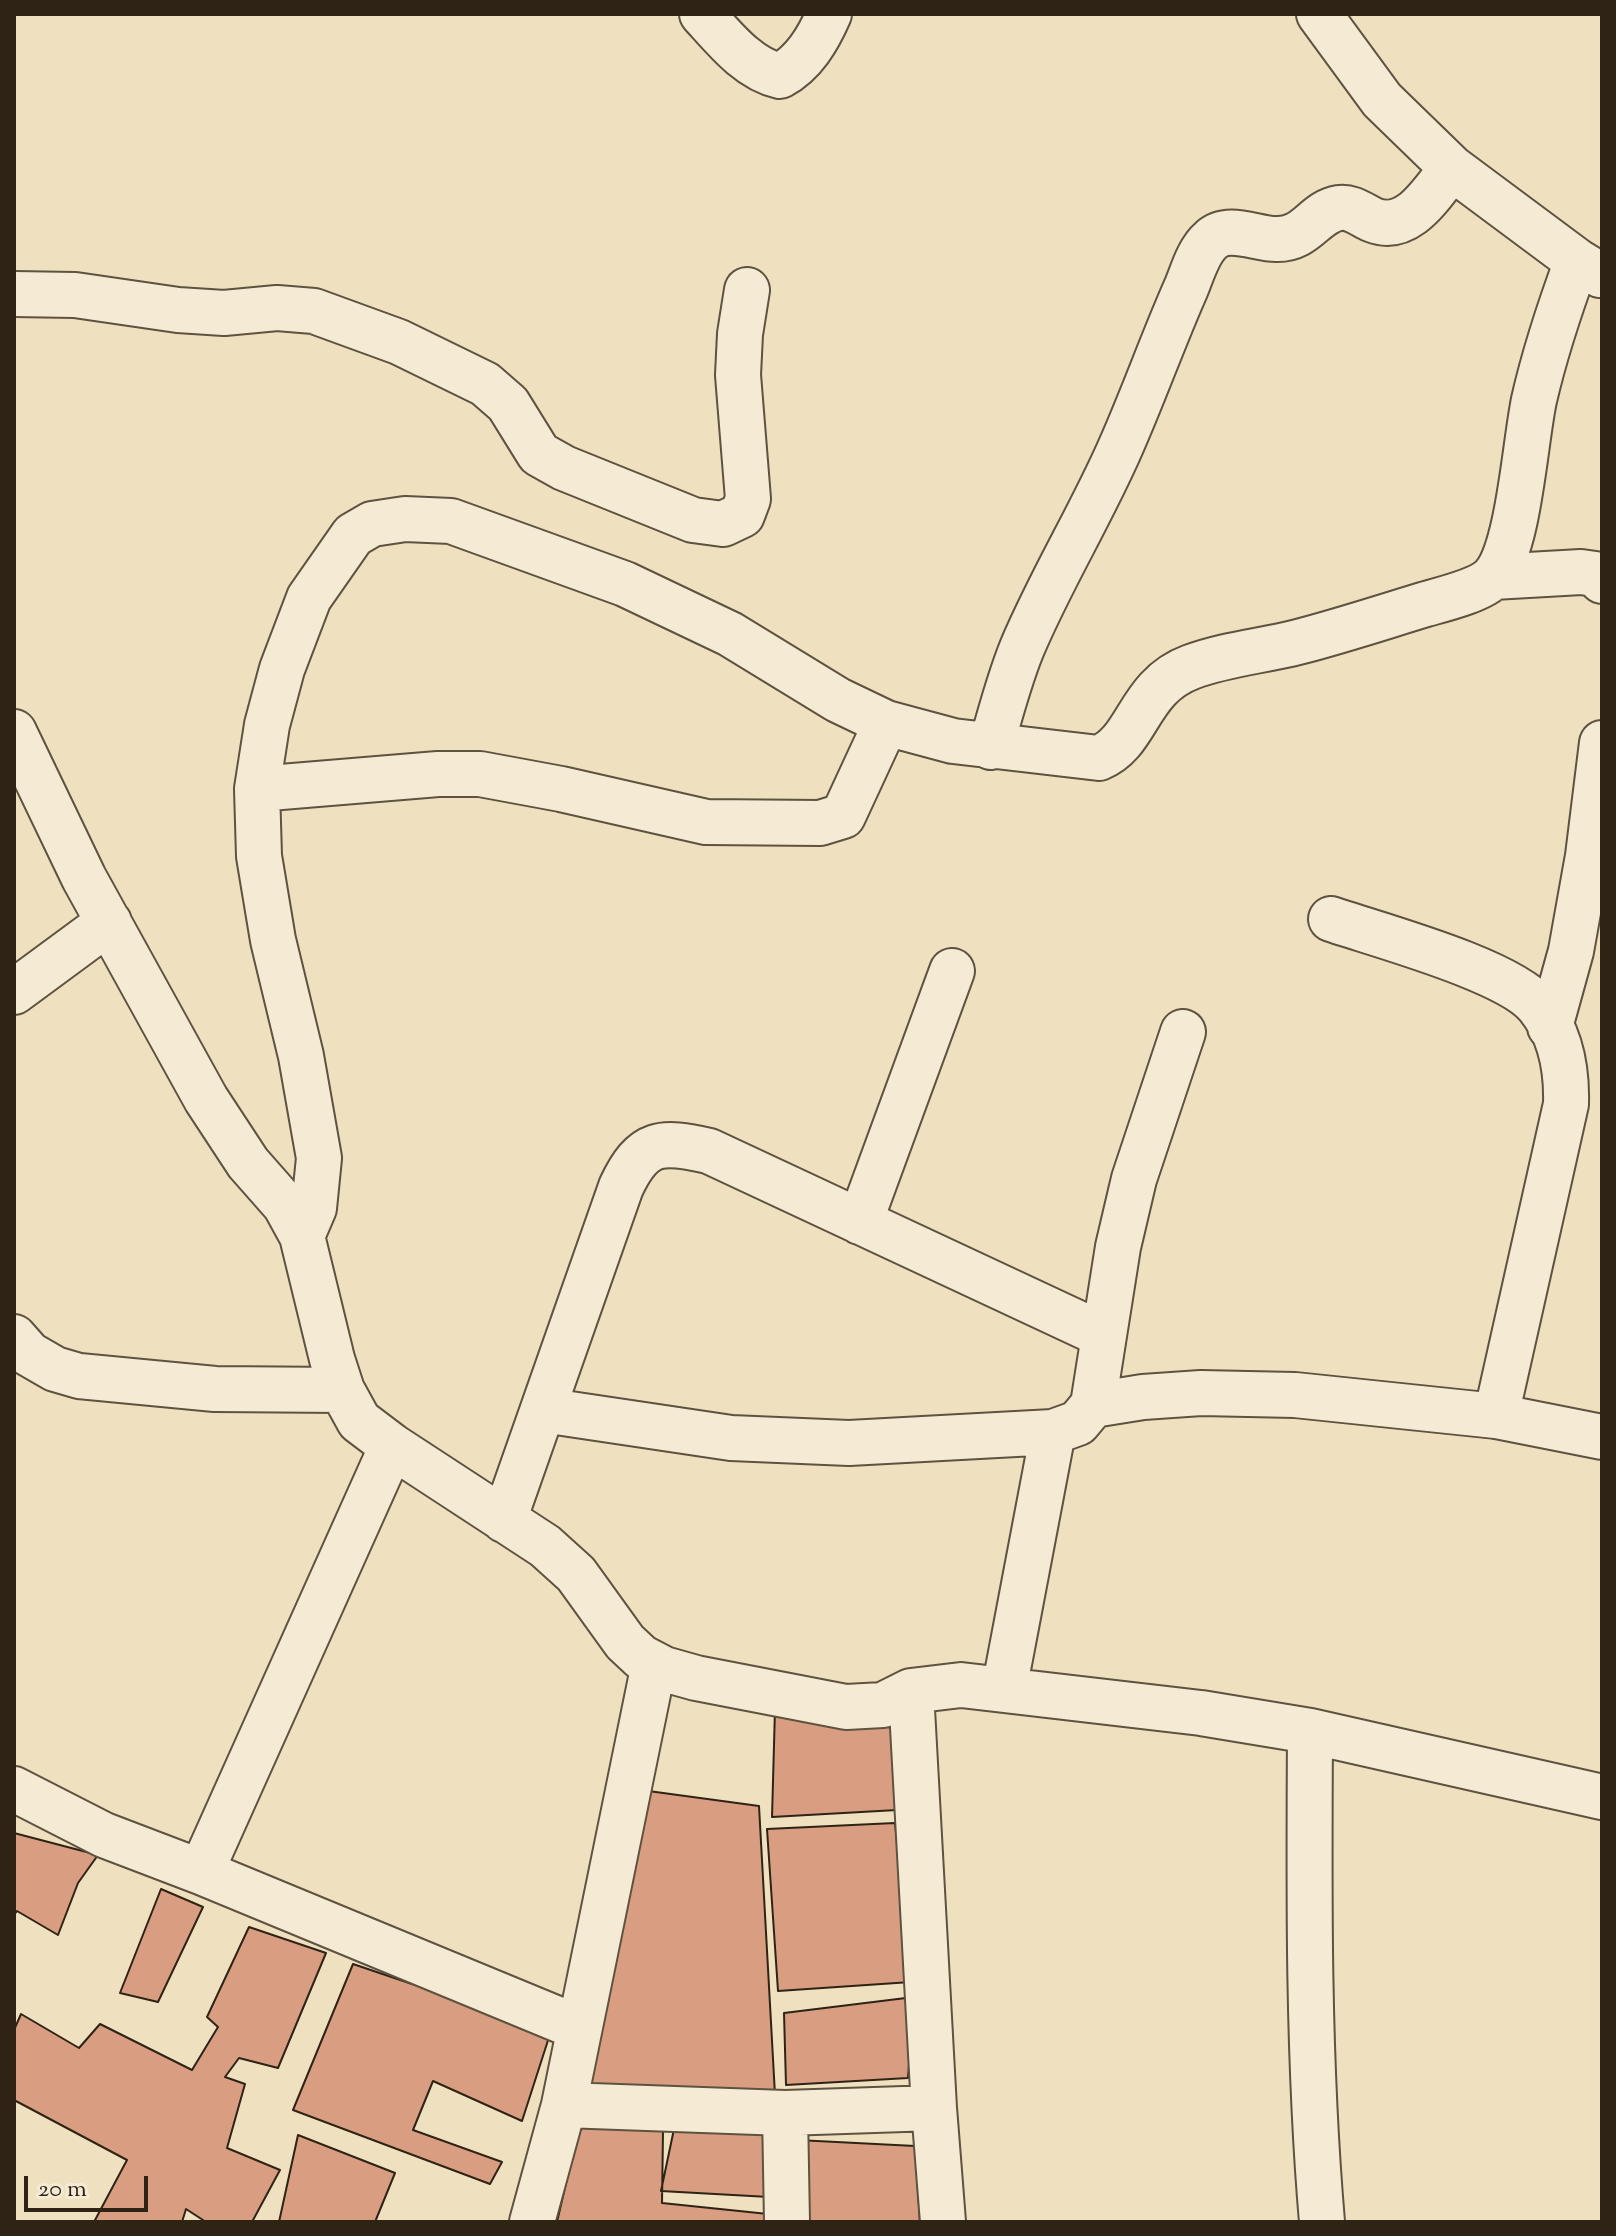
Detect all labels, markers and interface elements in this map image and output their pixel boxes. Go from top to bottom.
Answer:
scale bar [28,2160,152,2210]
text: 20 m [38,2173,87,2207]

